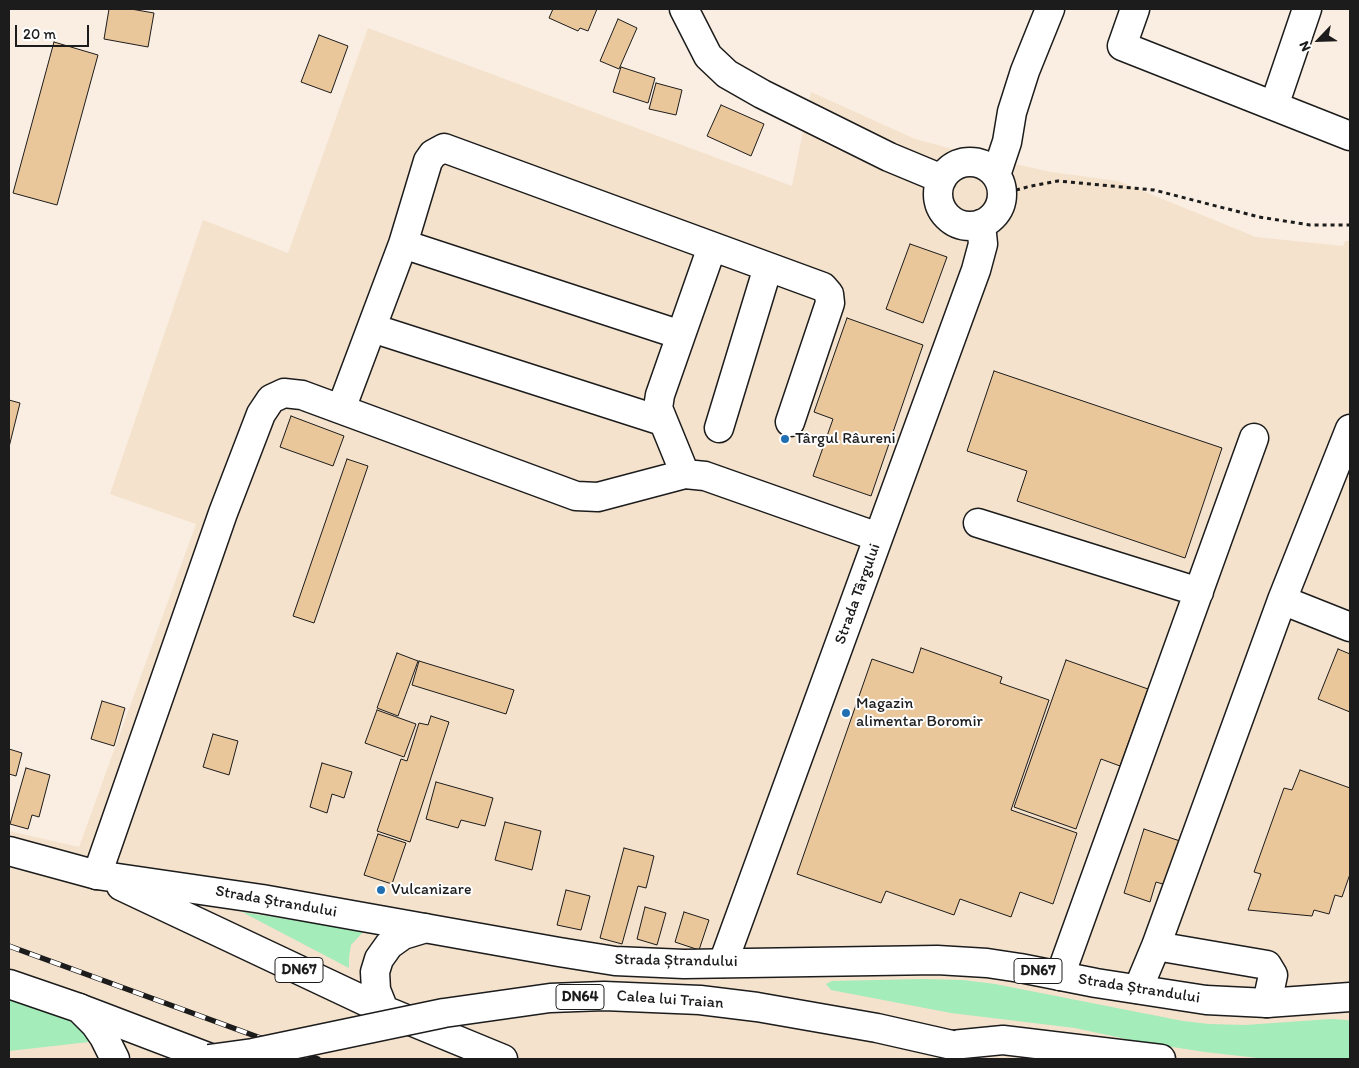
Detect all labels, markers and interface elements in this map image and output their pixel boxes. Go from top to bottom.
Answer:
scale bar [18,15,91,47]
north arrow [1294,15,1344,65]
text: 20 m [23,25,56,43]
text: N [1295,39,1315,54]
place label: Târgul Râureni [795,429,896,449]
marker: Târgul Râureni [779,433,791,445]
street label: Strada Târgului [831,541,885,647]
place label: Magazin alimentar Boromir [856,694,983,732]
marker: Magazin alimentar Boromir [840,707,852,719]
place label: Vulcanizare [391,880,471,900]
street label: Strada Ștrandului [214,882,338,922]
marker: Vulcanizare [375,884,387,896]
street label: Strada Ștrandului [614,950,738,972]
road number: DN67 [275,958,323,982]
road number: DN67 [1014,958,1062,984]
street label: Strada Ștrandului [1077,970,1201,1008]
road number: DN64 [556,984,604,1010]
street label: Calea lui Traian [616,987,724,1013]

